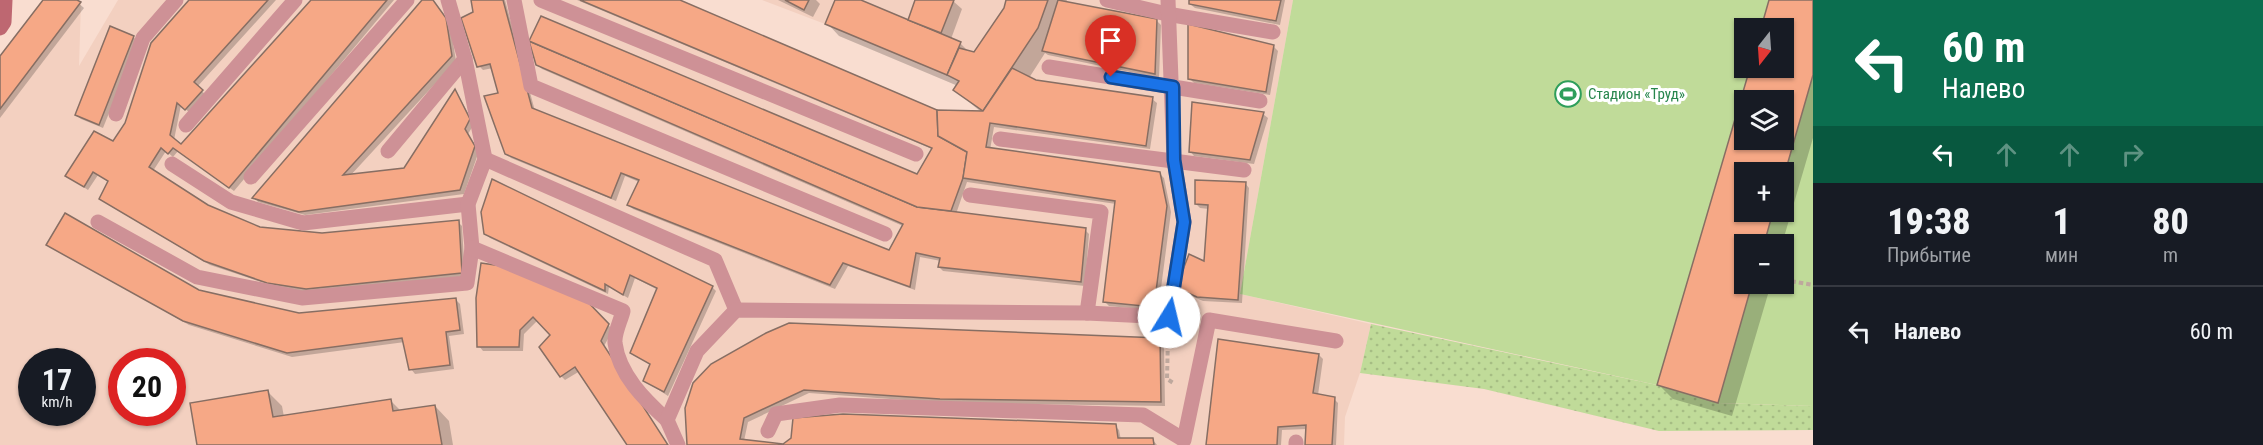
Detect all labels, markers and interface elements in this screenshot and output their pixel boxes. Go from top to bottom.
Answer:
pin [1085,15,1136,77]
north arrow [1734,18,1794,78]
map controls [1734,18,1794,294]
text: 60 m [1942,23,2025,72]
icon: arrive [1094,24,1127,57]
icon: left [1843,24,1921,102]
text: Налево [1942,73,2025,105]
sports icon: Стадион «Труд» [1553,79,1583,109]
place label: Стадион «Труд» [1588,85,1685,103]
button: layers [1734,90,1794,150]
icon: left [1927,138,1960,171]
icon: ahead [1990,138,2023,171]
icon: ahead [2053,138,2086,171]
icon: right [2116,138,2149,171]
button: + [1734,162,1794,222]
text: 19:38 [1887,201,1971,243]
text: 1 [2052,201,2071,243]
text: 80 [2152,201,2189,243]
button: − [1734,234,1794,294]
text: Прибытие [1887,243,1971,267]
text: мин [2045,243,2078,267]
text: m [2163,243,2178,267]
position arrow [1137,285,1201,349]
icon: left [1843,315,1876,348]
text: Налево [1894,319,1961,344]
text: 60 m [2190,319,2233,344]
speed limit sign: 20 [108,348,186,426]
text: 17 [42,362,72,397]
text: km/h [42,393,72,411]

